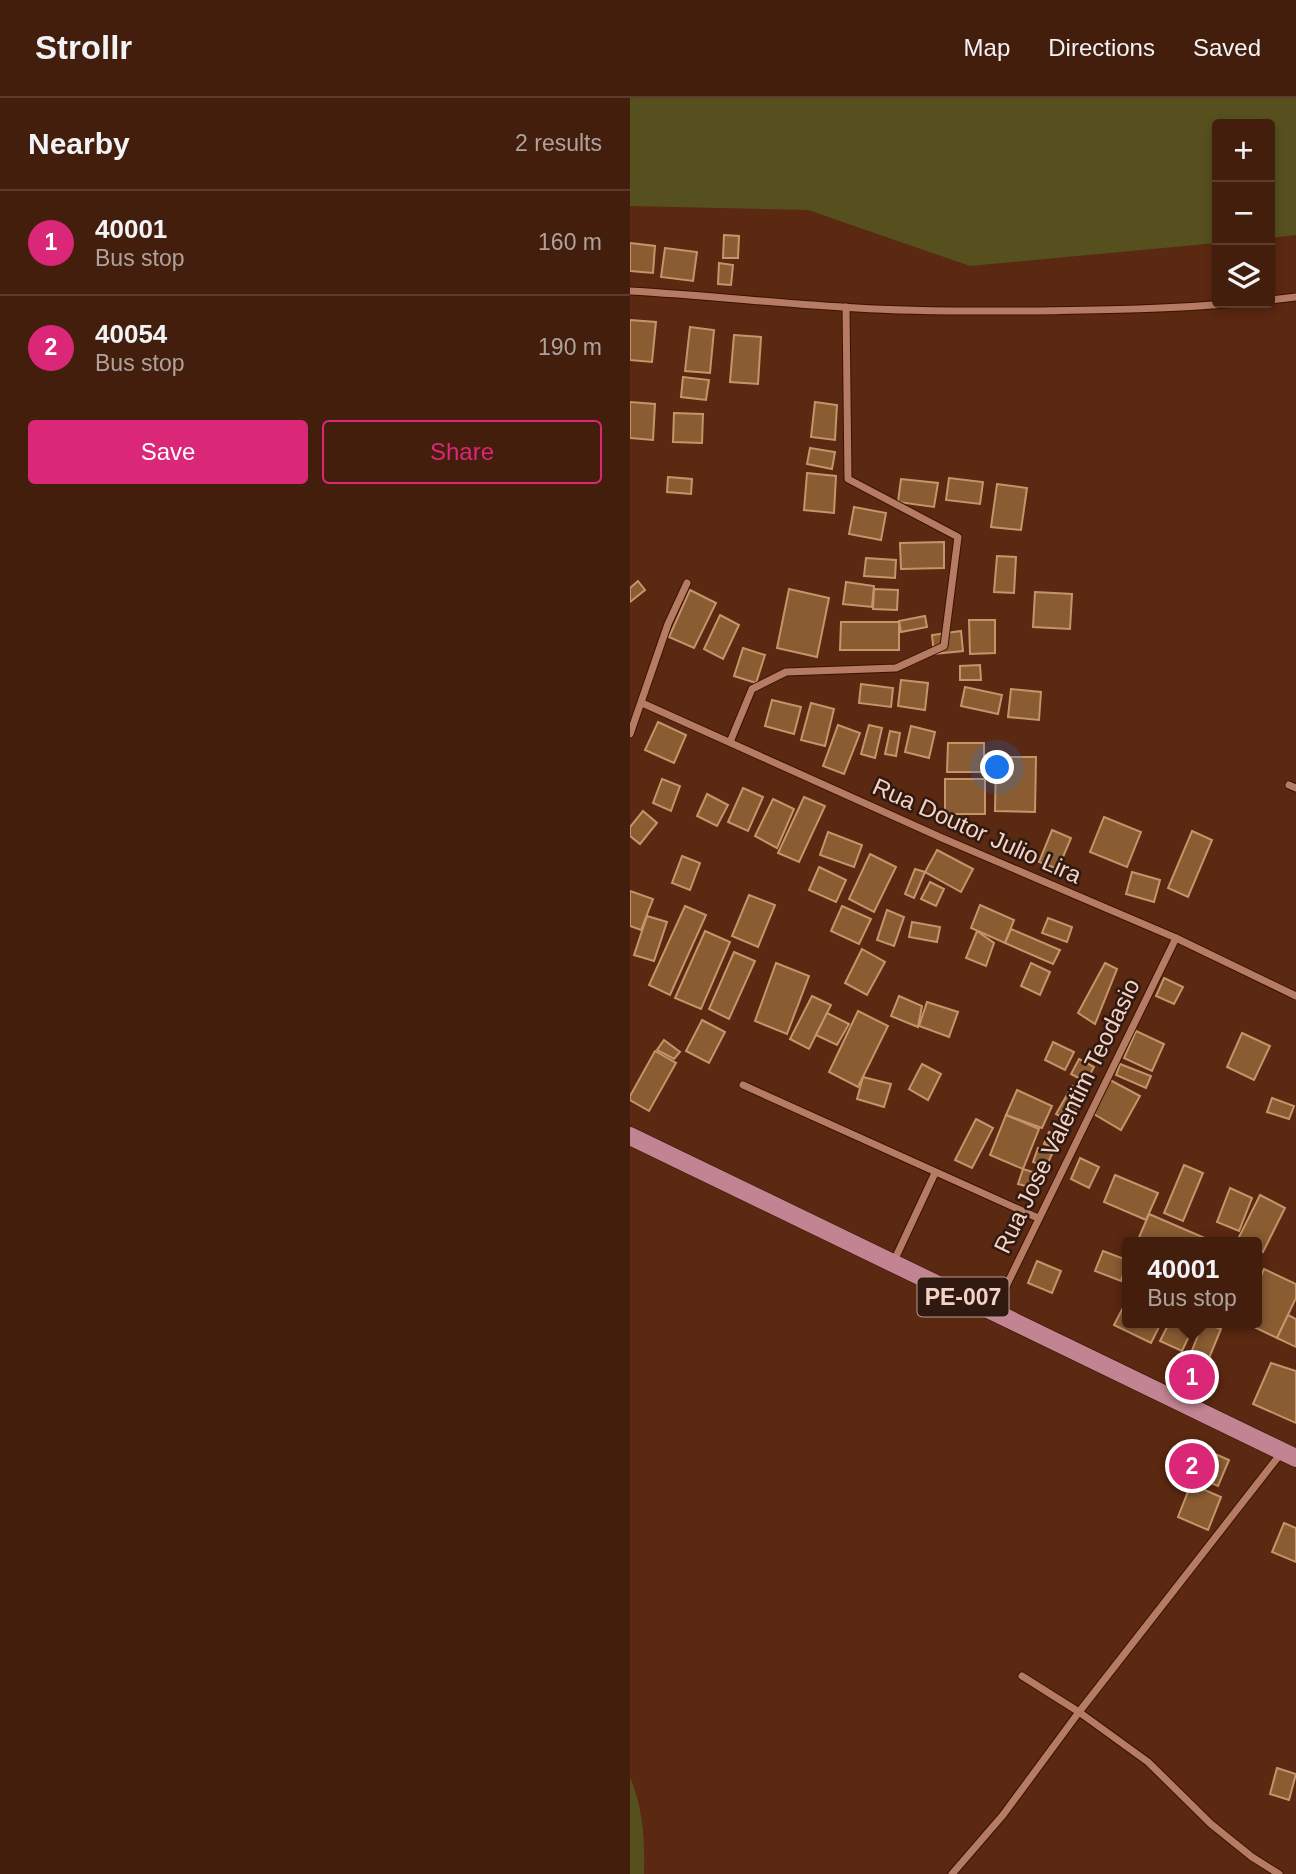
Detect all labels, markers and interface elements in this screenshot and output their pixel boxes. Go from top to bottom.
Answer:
text: Strollr [35,29,132,66]
text: Map [964,34,1010,61]
text: Directions [1048,34,1155,61]
text: Saved [1193,34,1261,61]
map controls [1212,119,1275,308]
button: + [1212,119,1275,182]
text: Nearby [28,127,130,160]
text: 2 results [515,130,602,156]
button: − [1212,182,1275,245]
text: 40001 [95,214,167,244]
text: 1 [45,229,57,255]
text: 160 m [538,229,602,255]
text: Bus stop [95,245,185,271]
button: layers [1212,245,1275,308]
text: 40054 [95,319,167,349]
text: 2 [45,334,57,360]
text: 190 m [538,334,602,360]
text: Bus stop [95,350,185,376]
button: Save [28,420,308,484]
button: Share [322,420,602,484]
your location [980,750,1014,784]
street label: Rua Doutor Julio Lira [869,772,1086,889]
street label: Rua Jose Valentim Teodasio [988,974,1145,1257]
popup [1122,1237,1262,1328]
text: 40001 [1147,1254,1220,1284]
road number: PE-007 [918,1278,1008,1316]
text: Bus stop [1147,1285,1237,1311]
pin: 1 [1169,1351,1215,1403]
pin: 2 [1169,1440,1215,1492]

